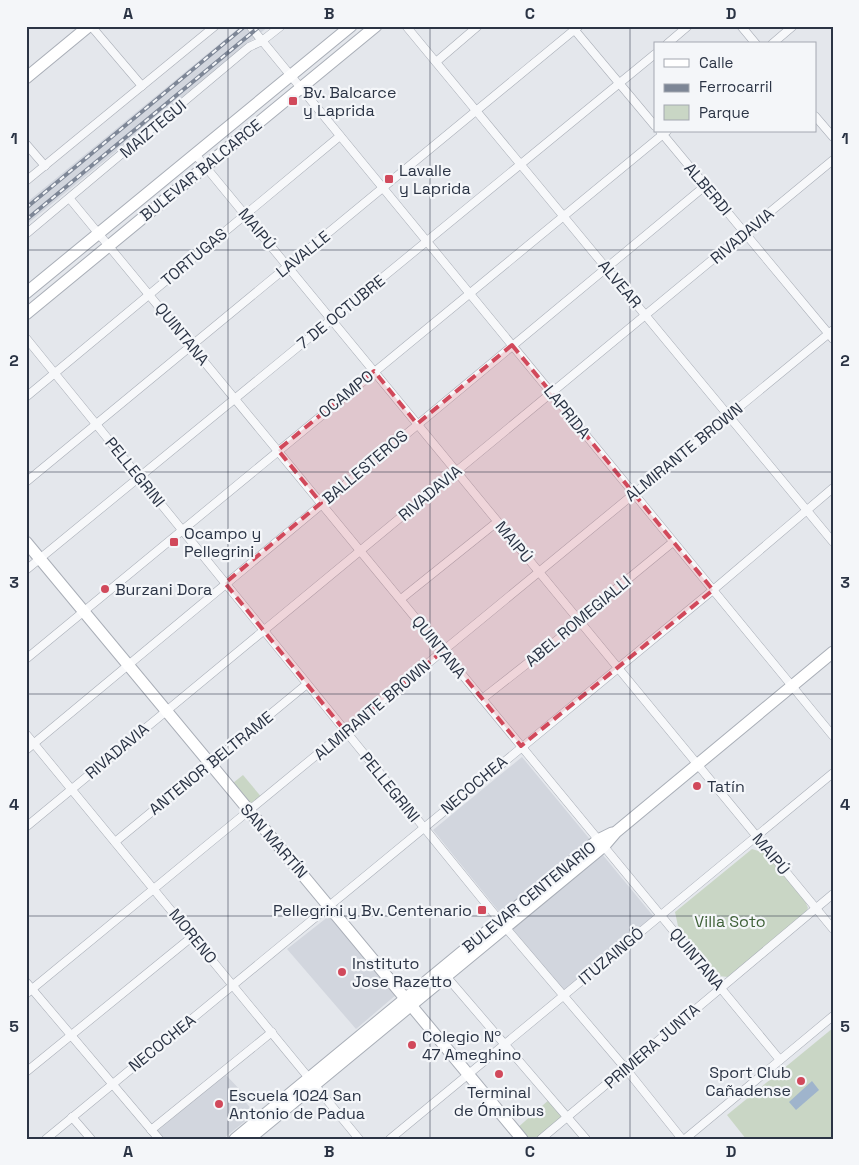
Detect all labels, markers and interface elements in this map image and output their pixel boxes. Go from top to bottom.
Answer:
text: A [123,3,133,24]
text: B [324,3,334,24]
text: C [525,3,535,24]
text: D [726,3,736,24]
legend [654,42,816,132]
text: Calle [699,53,734,72]
text: Ferrocarril [699,77,772,96]
place label: Bv. Balcarce y Laprida [303,82,396,121]
street label: MAIZTEGUI [115,95,191,163]
marker: Bv. Balcarce y Laprida [287,95,299,107]
text: Parque [699,103,750,122]
street label: BULEVAR BALCARCE [136,114,266,226]
text: 1 [10,128,18,149]
text: 1 [841,128,849,149]
street label: ALBERDI [680,158,736,220]
place label: Lavalle y Laprida [399,160,471,199]
marker: Lavalle y Laprida [383,173,395,185]
street label: RIVADAVIA [706,203,778,269]
street label: MAIPÚ [234,204,280,254]
street label: TORTUGAS [157,223,232,291]
street label: LAVALLE [272,226,334,282]
street label: ALVEAR [594,256,646,312]
street label: 7 DE OCTUBRE [293,270,389,354]
street label: QUINTANA [150,298,214,370]
text: 2 [9,350,19,371]
text: 2 [840,350,850,371]
street label: OCAMPO [314,365,378,423]
street label: LAPRIDA [539,381,595,443]
street label: ALMIRANTE BROWN [621,398,747,506]
street label: BALLESTEROS [318,425,412,509]
street label: PELLEGRINI [100,433,170,511]
street label: RIVADAVIA [394,460,466,526]
street label: MAIPÚ [491,517,537,567]
place label: Ocampo y Pellegrini [184,523,261,562]
marker: Ocampo y Pellegrini [168,536,180,548]
street label: ABEL ROMEGIALLI [521,571,635,671]
text: 3 [9,572,19,593]
text: 3 [840,572,850,593]
place label: Burzani Dora [115,579,212,600]
marker: Burzani Dora [99,583,111,595]
street label: QUINTANA [407,611,471,683]
street label: ALMIRANTE BROWN [309,655,435,765]
street label: ANTENOR BELTRAME [145,706,277,820]
street label: RIVADAVIA [81,718,153,784]
street label: PELLEGRINI [355,748,425,826]
street label: NECOCHEA [436,751,512,819]
place label: Tatín [707,776,745,797]
marker: Tatín [691,780,703,792]
text: 4 [9,794,19,815]
text: 4 [840,794,850,815]
street label: SAN MARTÍN [236,799,312,883]
street label: MAIPÚ [748,829,794,879]
street label: BULEVAR CENTENARIO [458,837,600,957]
place label: Pellegrini y Bv. Centenario [273,900,472,921]
street label: MORENO [164,904,222,968]
marker: Pellegrini y Bv. Centenario [476,904,488,916]
park label: Villa Soto [694,911,766,932]
street label: ITUZAINGÓ [574,923,648,989]
street label: QUINTANA [665,924,729,994]
place label: Instituto Jose Razetto [352,953,452,992]
marker: Instituto Jose Razetto [336,966,348,978]
street label: PRIMERA JUNTA [600,999,704,1093]
street label: NECOCHEA [124,1010,200,1076]
text: 5 [9,1016,19,1037]
text: 5 [840,1016,850,1037]
place label: Colegio Nº 47 Ameghino [422,1026,521,1065]
marker: Colegio Nº 47 Ameghino [406,1039,418,1051]
place label: Sport Club Cañadense [705,1062,791,1101]
marker: Terminal de Ómnibus [493,1068,505,1080]
marker: Sport Club Cañadense [795,1075,807,1087]
place label: Terminal de Ómnibus [454,1082,544,1121]
place label: Escuela 1024 San Antonio de Padua [229,1085,365,1124]
marker: Escuela 1024 San Antonio de Padua [213,1098,225,1110]
text: A [123,1141,133,1162]
text: B [324,1141,334,1162]
text: C [525,1141,535,1162]
text: D [726,1141,736,1162]

